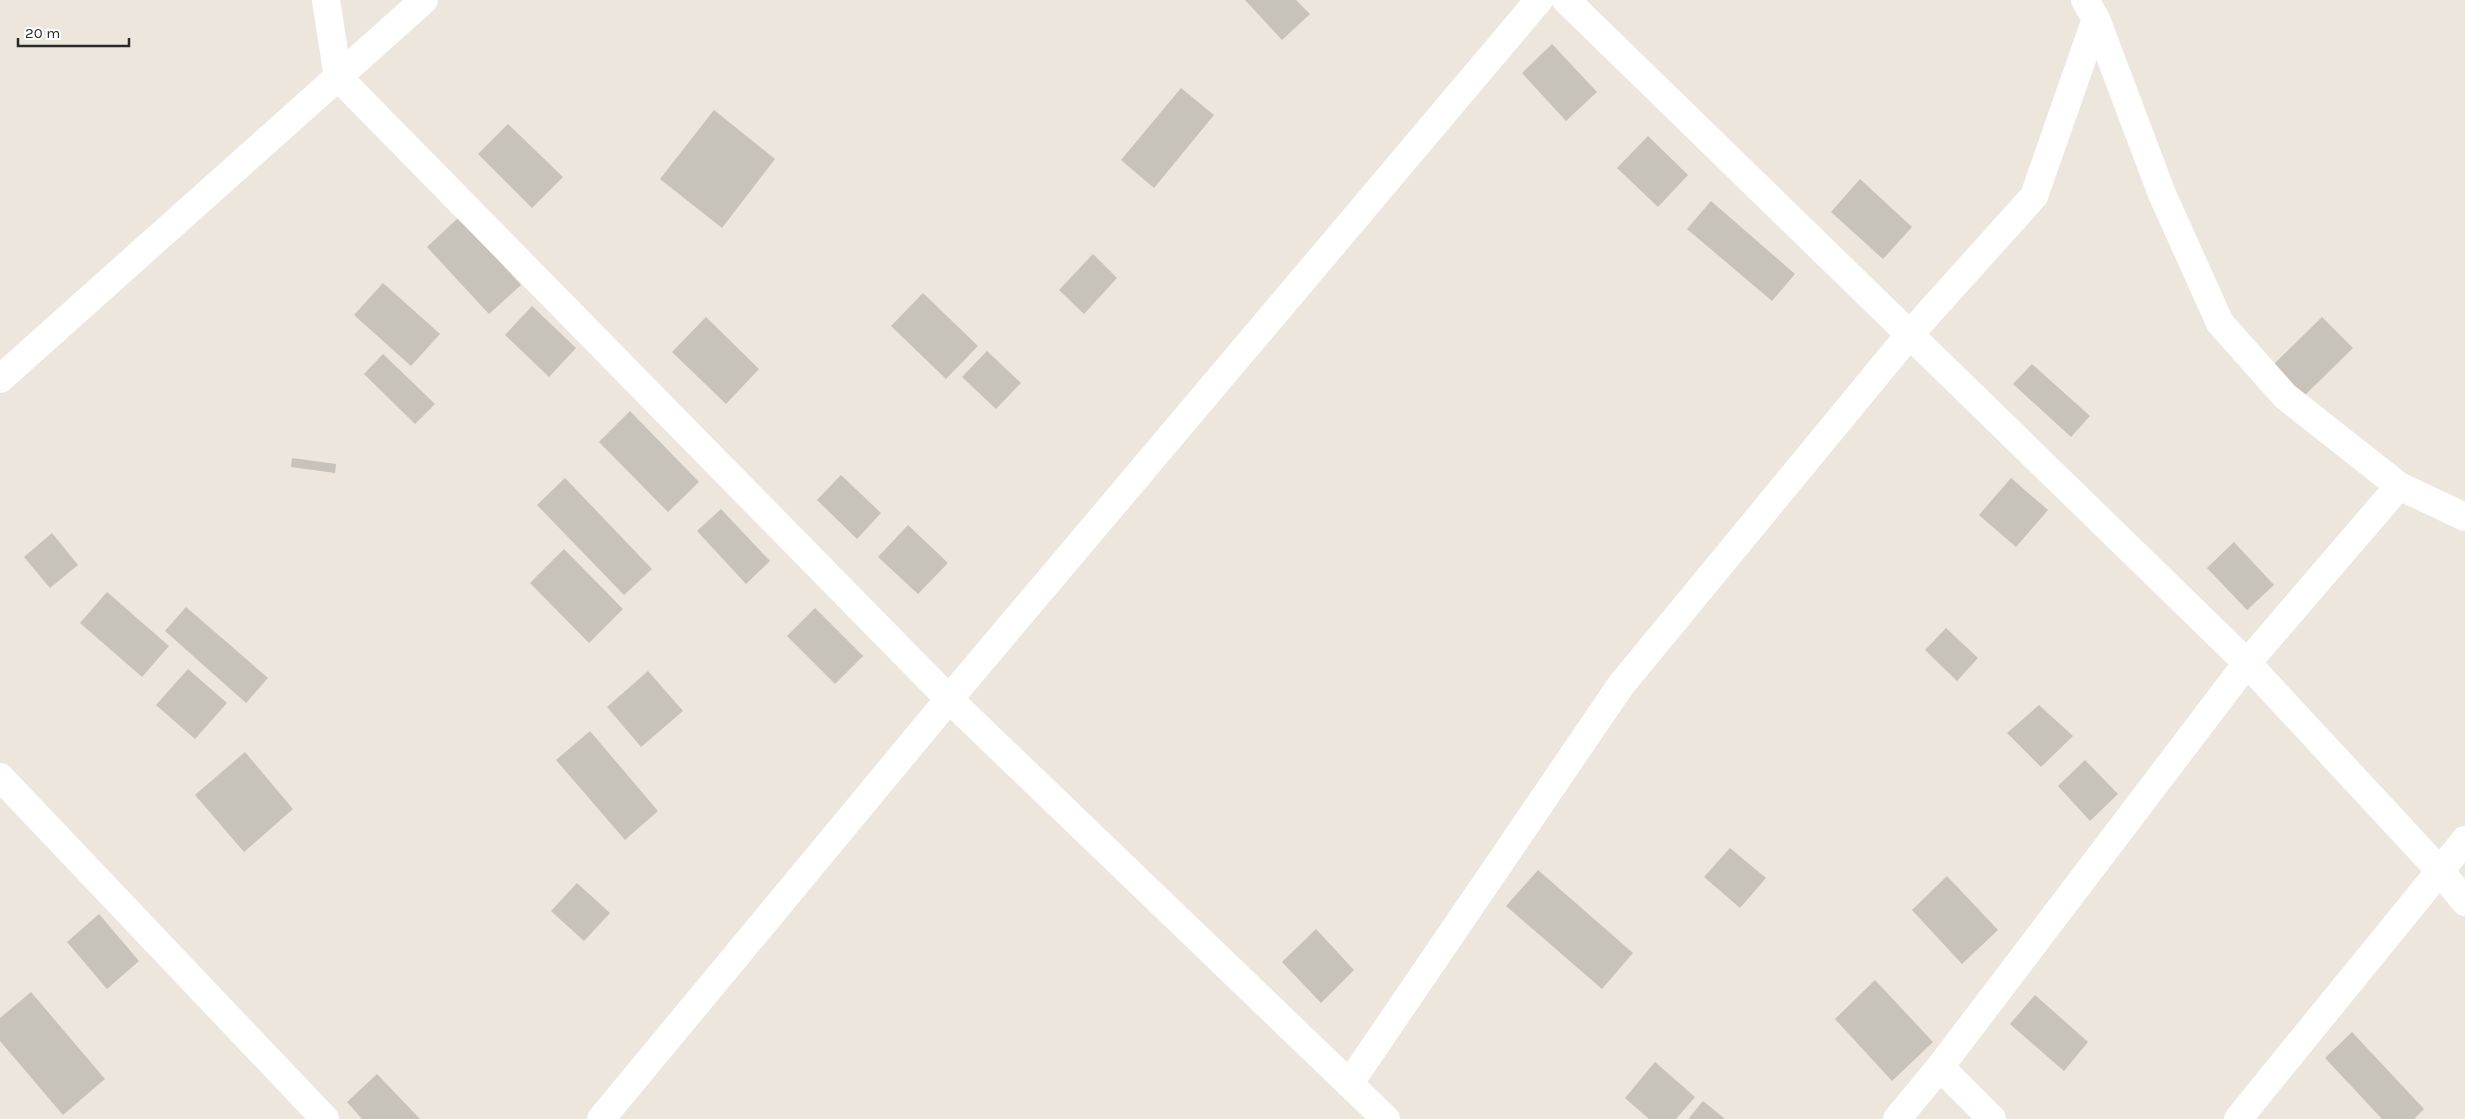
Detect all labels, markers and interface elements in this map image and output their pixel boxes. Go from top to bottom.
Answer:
scale bar [18,15,129,47]
text: 20 m [25,24,60,42]

